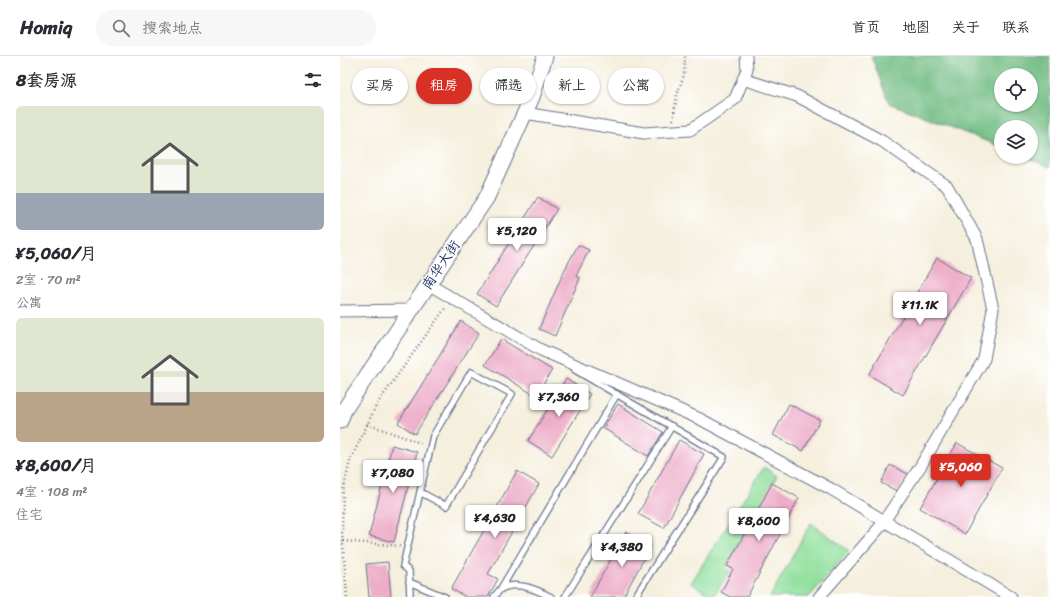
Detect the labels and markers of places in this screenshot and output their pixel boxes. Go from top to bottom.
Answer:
pin: ¥5,120 [484,218,550,252]
pin: ¥11.1K [887,292,953,326]
pin: ¥7,360 [526,384,592,418]
pin: ¥5,060 [928,454,994,488]
pin: ¥7,080 [360,460,426,494]
pin: ¥4,630 [462,505,528,539]
pin: ¥8,600 [726,508,792,542]
pin: ¥4,380 [589,534,655,568]

